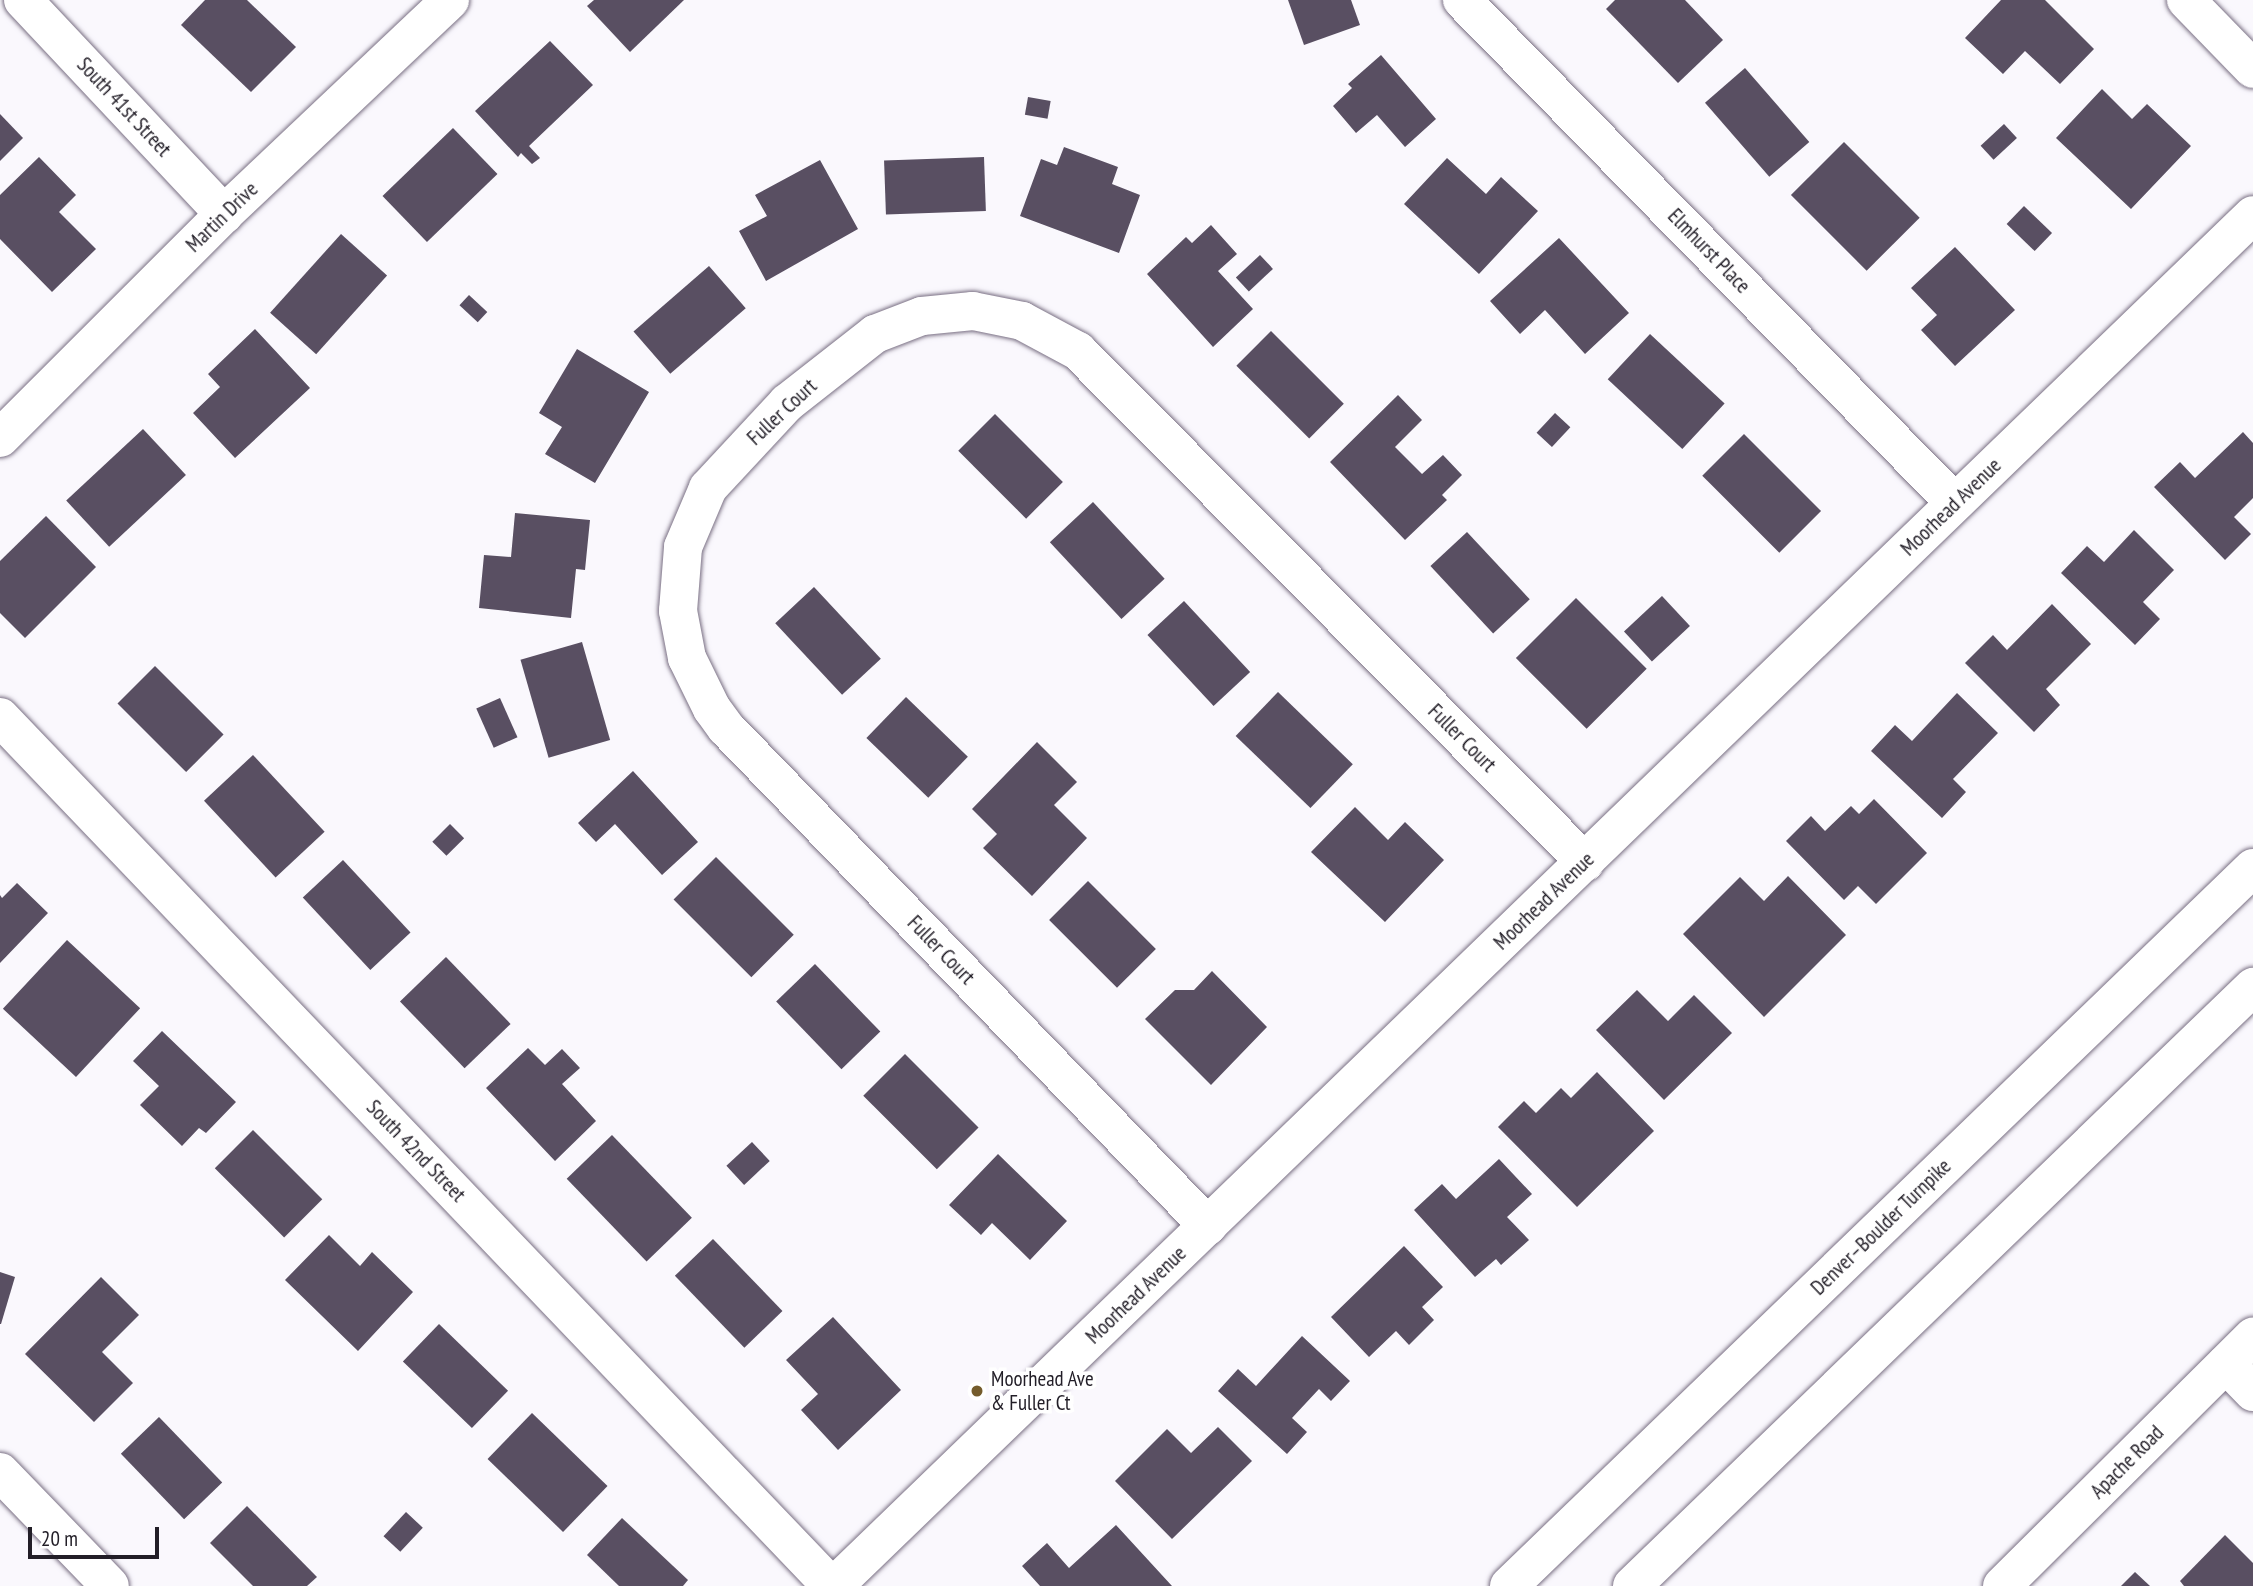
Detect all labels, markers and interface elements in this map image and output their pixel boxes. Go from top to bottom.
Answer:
street label: South 41st Street [72,52,176,162]
street label: Martin Drive [181,177,263,257]
street label: Elmhurst Place [1663,204,1755,298]
street label: Fuller Court [742,374,822,450]
street label: Moorhead Avenue [1895,453,2007,561]
street label: Fuller Court [1423,699,1501,777]
street label: Moorhead Avenue [1488,847,1600,955]
street label: Fuller Court [902,910,980,990]
street label: South 42nd Street [361,1095,471,1207]
street label: Denver–Boulder Turnpike [1806,1153,1956,1301]
street label: Moorhead Avenue [1080,1241,1192,1349]
place label: Moorhead Ave & Fuller Ct [991,1366,1094,1416]
marker: Moorhead Ave & Fuller Ct [969,1383,985,1399]
street label: Apache Road [2085,1420,2169,1504]
scale bar [32,1512,163,1556]
text: 20 m [41,1525,78,1552]

